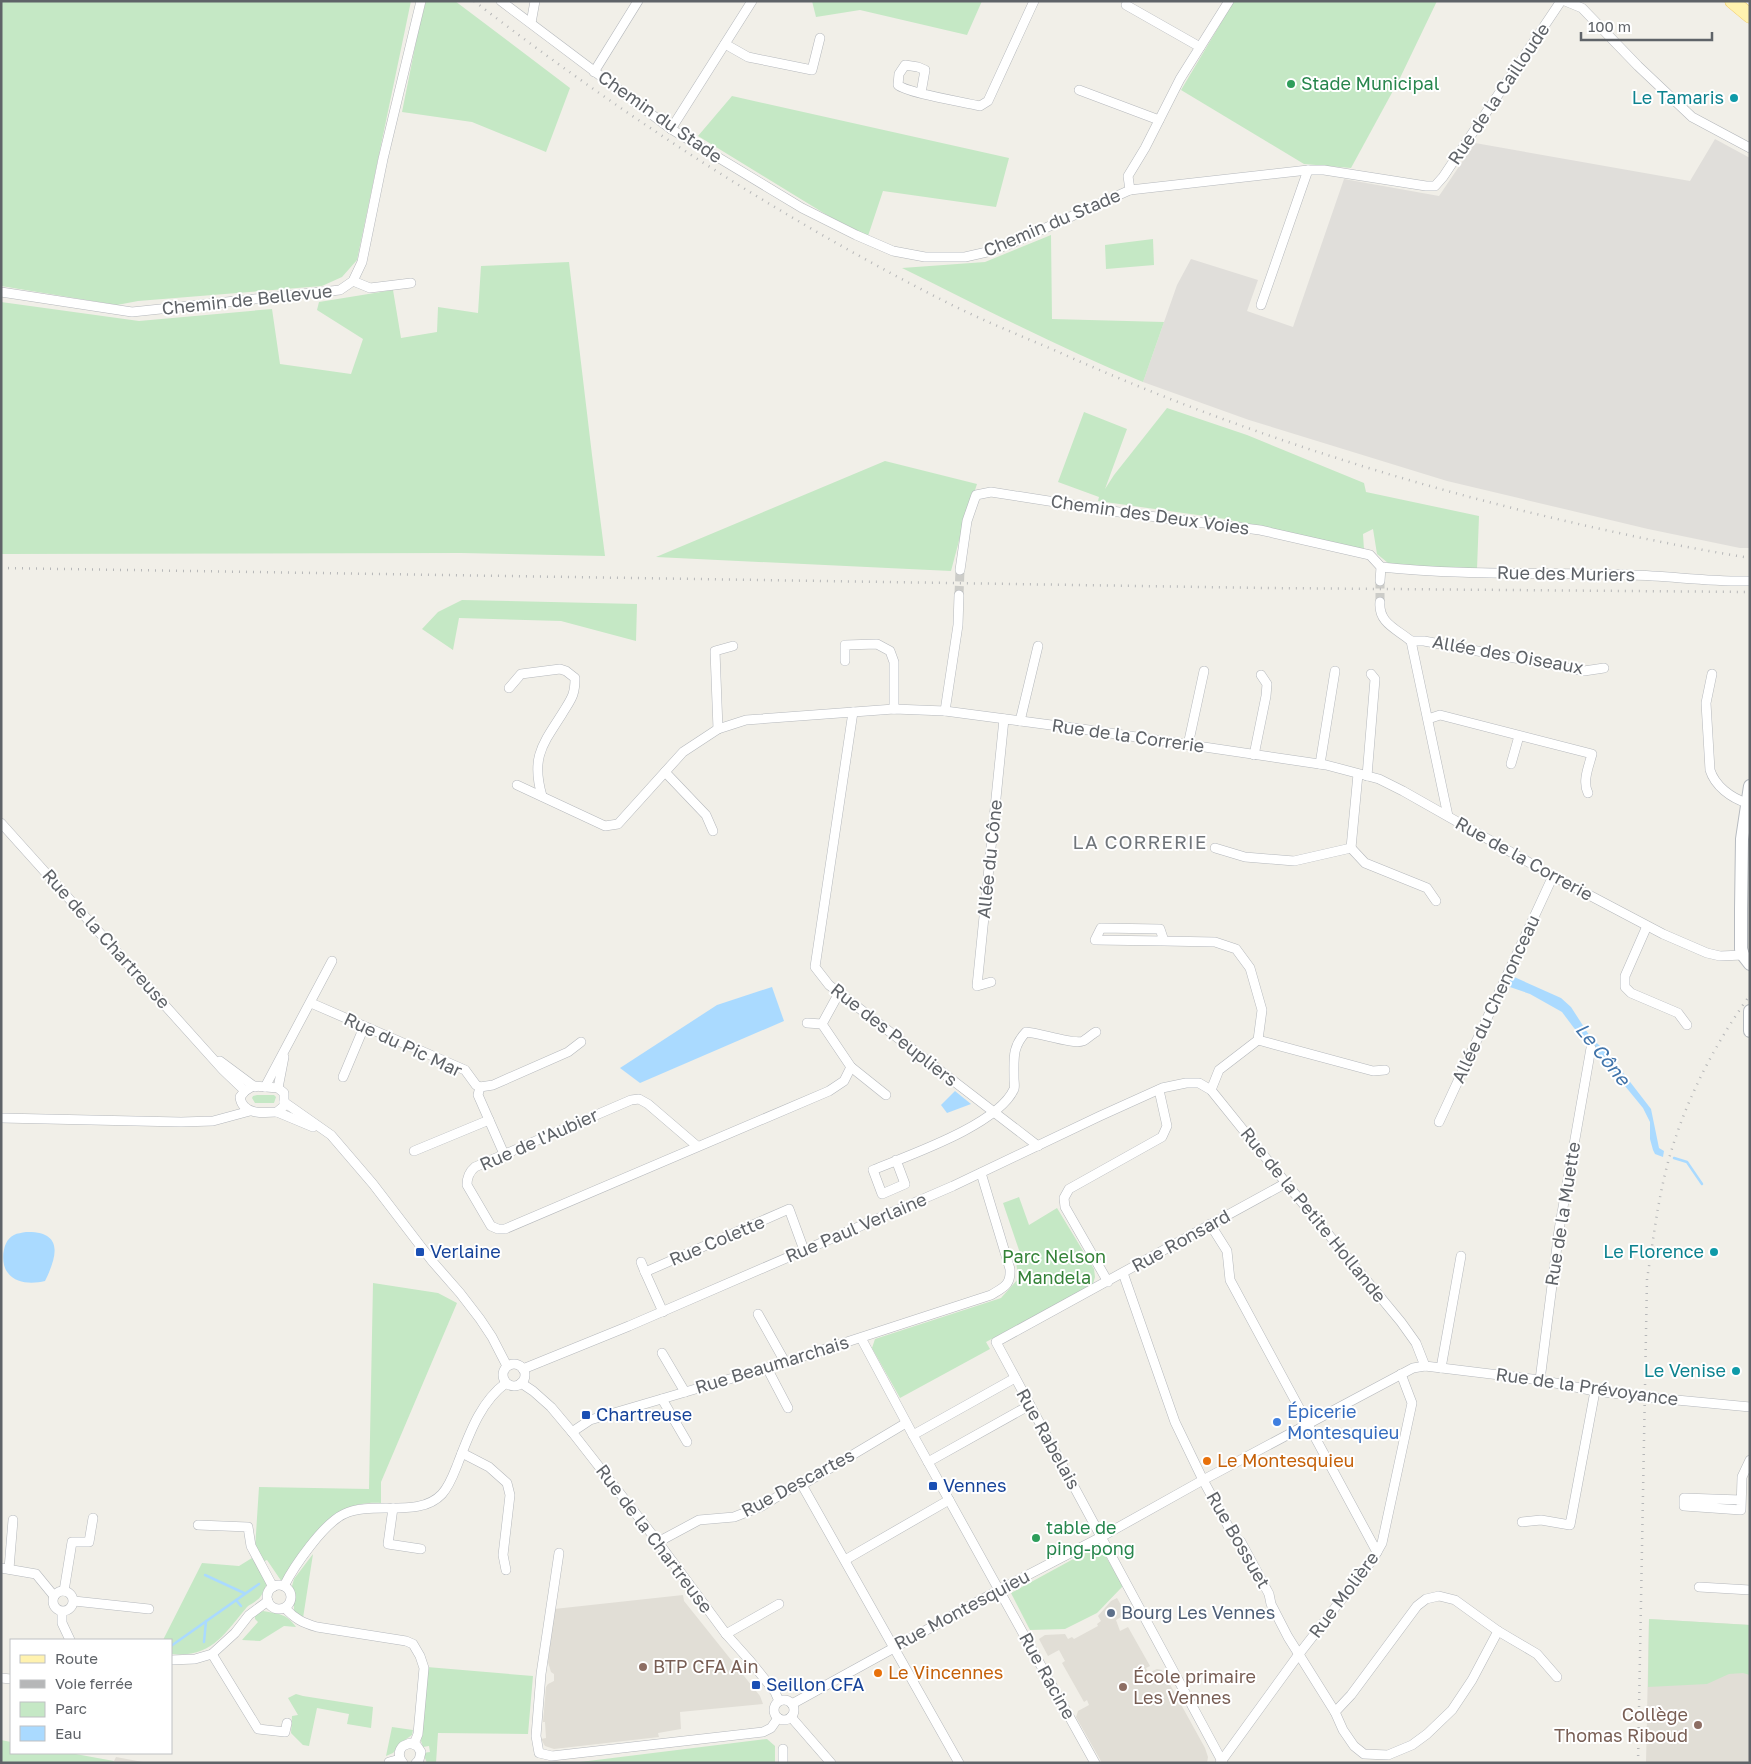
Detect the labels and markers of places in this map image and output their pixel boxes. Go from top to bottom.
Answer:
place label: Stade Municipal [1301,72,1440,94]
marker: Stade Municipal [1285,78,1297,90]
place label: Le Tamaris [1632,86,1724,108]
marker: Le Tamaris [1728,92,1740,104]
place label: Verlaine [430,1240,501,1262]
place label: Le Florence [1603,1240,1704,1262]
marker: Verlaine [414,1246,426,1258]
marker: Le Florence [1708,1246,1720,1258]
place label: Le Venise [1644,1359,1726,1381]
marker: Le Venise [1730,1365,1742,1377]
place label: Épicerie Montesquieu [1287,1400,1399,1443]
place label: Chartreuse [596,1403,692,1425]
marker: Chartreuse [580,1409,592,1421]
marker: Épicerie Montesquieu [1271,1416,1283,1428]
place label: Le Montesquieu [1217,1449,1354,1471]
marker: Le Montesquieu [1201,1455,1213,1467]
place label: Vennes [943,1474,1007,1496]
marker: Vennes [927,1480,939,1492]
place label: table de ping-pong [1046,1516,1135,1559]
marker: table de ping-pong [1030,1532,1042,1544]
place label: Bourg Les Vennes [1121,1601,1275,1623]
marker: Bourg Les Vennes [1105,1607,1117,1619]
place label: BTP CFA Ain [653,1655,759,1677]
marker: BTP CFA Ain [637,1661,649,1673]
place label: Le Vincennes [888,1661,1003,1683]
place label: École primaire Les Vennes [1133,1665,1256,1708]
marker: Le Vincennes [872,1667,884,1679]
place label: Seillon CFA [766,1673,864,1695]
marker: Seillon CFA [750,1679,762,1691]
marker: École primaire Les Vennes [1117,1681,1129,1693]
place label: Collège Thomas Riboud [1554,1703,1688,1746]
marker: Collège Thomas Riboud [1692,1719,1704,1731]

